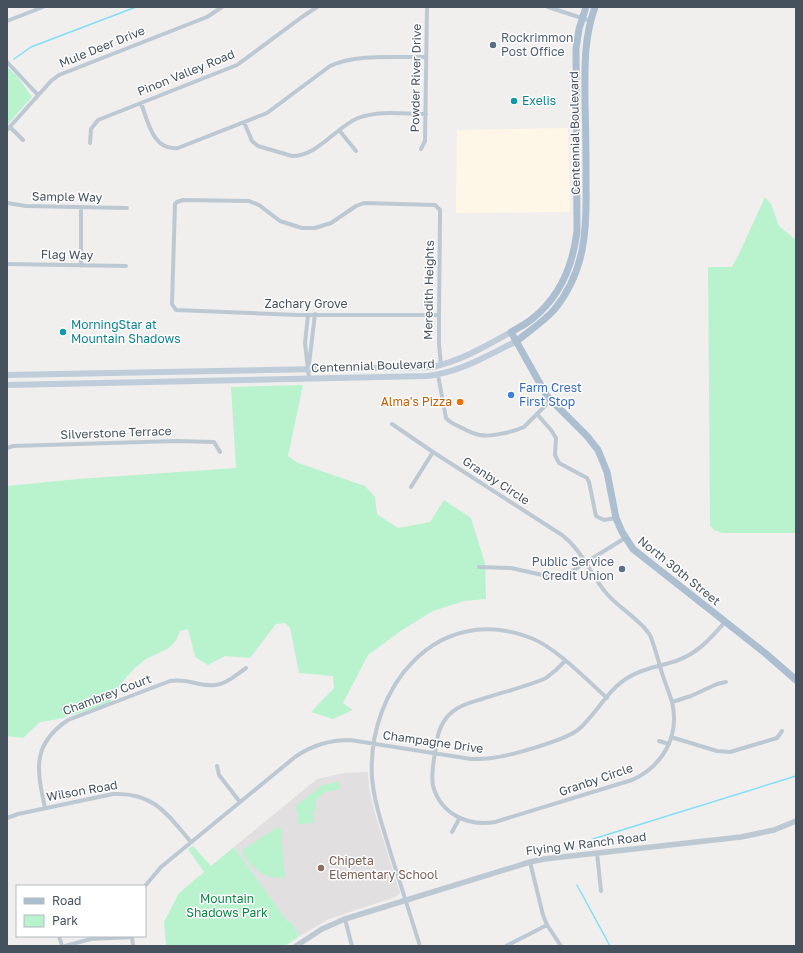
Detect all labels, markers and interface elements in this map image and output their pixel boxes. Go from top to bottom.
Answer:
street label: Mule Deer Drive [57,23,147,71]
street label: Powder River Drive [407,23,424,132]
place label: Rockrimmon Post Office [501,30,573,59]
marker: Rockrimmon Post Office [488,40,498,50]
street label: Pinon Valley Road [135,46,237,99]
street label: Centennial Boulevard [566,71,583,195]
place label: Exelis [522,93,556,108]
marker: Exelis [509,96,519,106]
street label: Sample Way [32,188,103,205]
street label: Meredith Heights [420,240,437,340]
street label: Flag Way [41,247,94,262]
street label: Zachary Grove [265,296,347,311]
place label: MorningStar at Mountain Shadows [71,317,181,346]
marker: MorningStar at Mountain Shadows [58,327,68,337]
street label: Centennial Boulevard [311,356,435,375]
place label: Farm Crest First Stop [519,380,582,409]
marker: Farm Crest First Stop [506,390,516,400]
place label: Alma's Pizza [381,394,452,409]
marker: Alma's Pizza [455,397,465,407]
street label: Silverstone Terrace [60,423,172,442]
street label: Granby Circle [460,453,533,508]
street label: North 30th Street [635,533,724,609]
place label: Public Service Credit Union [532,554,614,583]
marker: Public Service Credit Union [617,564,627,574]
street label: Chambrey Court [60,671,153,718]
street label: Champagne Drive [382,727,484,756]
street label: Granby Circle [557,760,635,799]
street label: Wilson Road [45,777,119,804]
street label: Flying W Ranch Road [525,829,647,858]
place label: Chipeta Elementary School [329,853,438,882]
marker: Chipeta Elementary School [316,863,326,873]
legend [16,885,146,937]
park label: Mountain Shadows Park [186,891,268,920]
text: Road [52,893,81,908]
text: Park [52,913,78,928]

